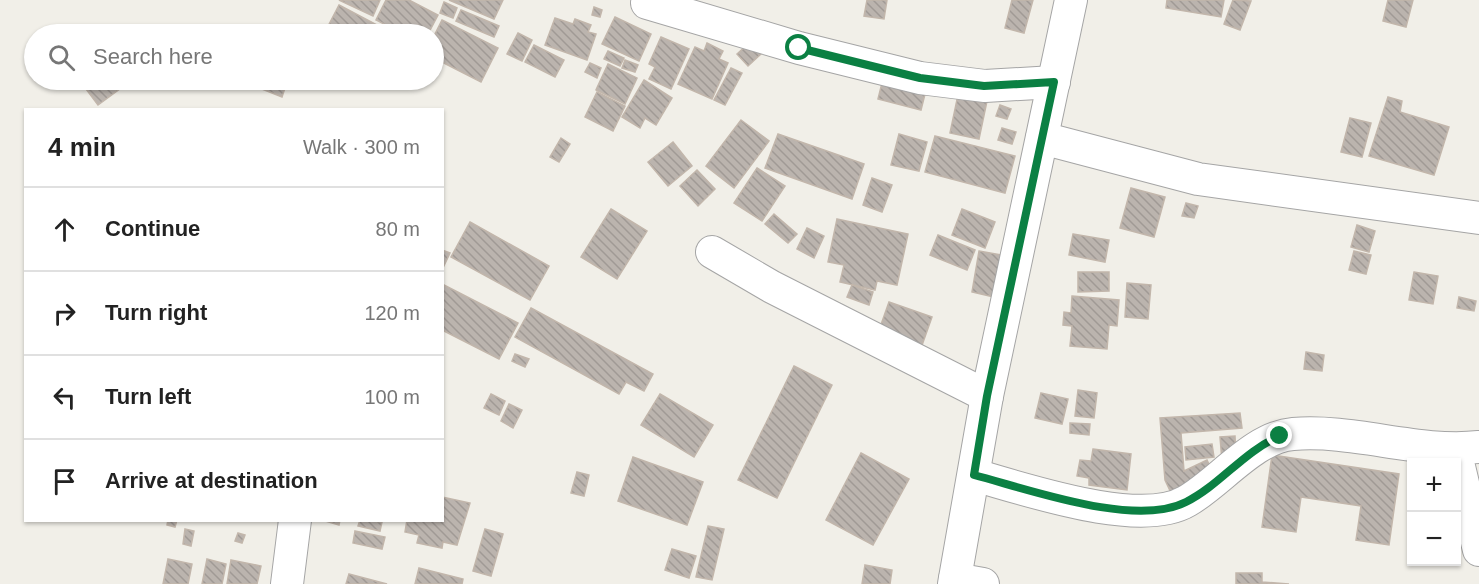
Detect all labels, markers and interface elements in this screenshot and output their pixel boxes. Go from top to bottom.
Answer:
search box [24,24,444,90]
route start [785,34,811,60]
icon: search [45,41,78,74]
text: Search here [93,44,213,69]
text: 4 min [48,132,116,162]
text: Walk · 300 m [303,136,420,158]
icon: ahead [48,213,81,246]
text: Continue [105,216,200,241]
text: 80 m [376,218,420,240]
icon: right [48,297,81,330]
text: Turn right [105,300,207,325]
text: 120 m [364,302,420,324]
icon: left [48,381,81,414]
text: Turn left [105,384,191,409]
text: 100 m [364,386,420,408]
route end [1266,422,1292,448]
map controls [1407,458,1461,566]
button: + [1407,458,1461,512]
icon: arrive [48,465,81,498]
text: Arrive at destination [105,468,318,493]
button: − [1407,512,1461,566]

